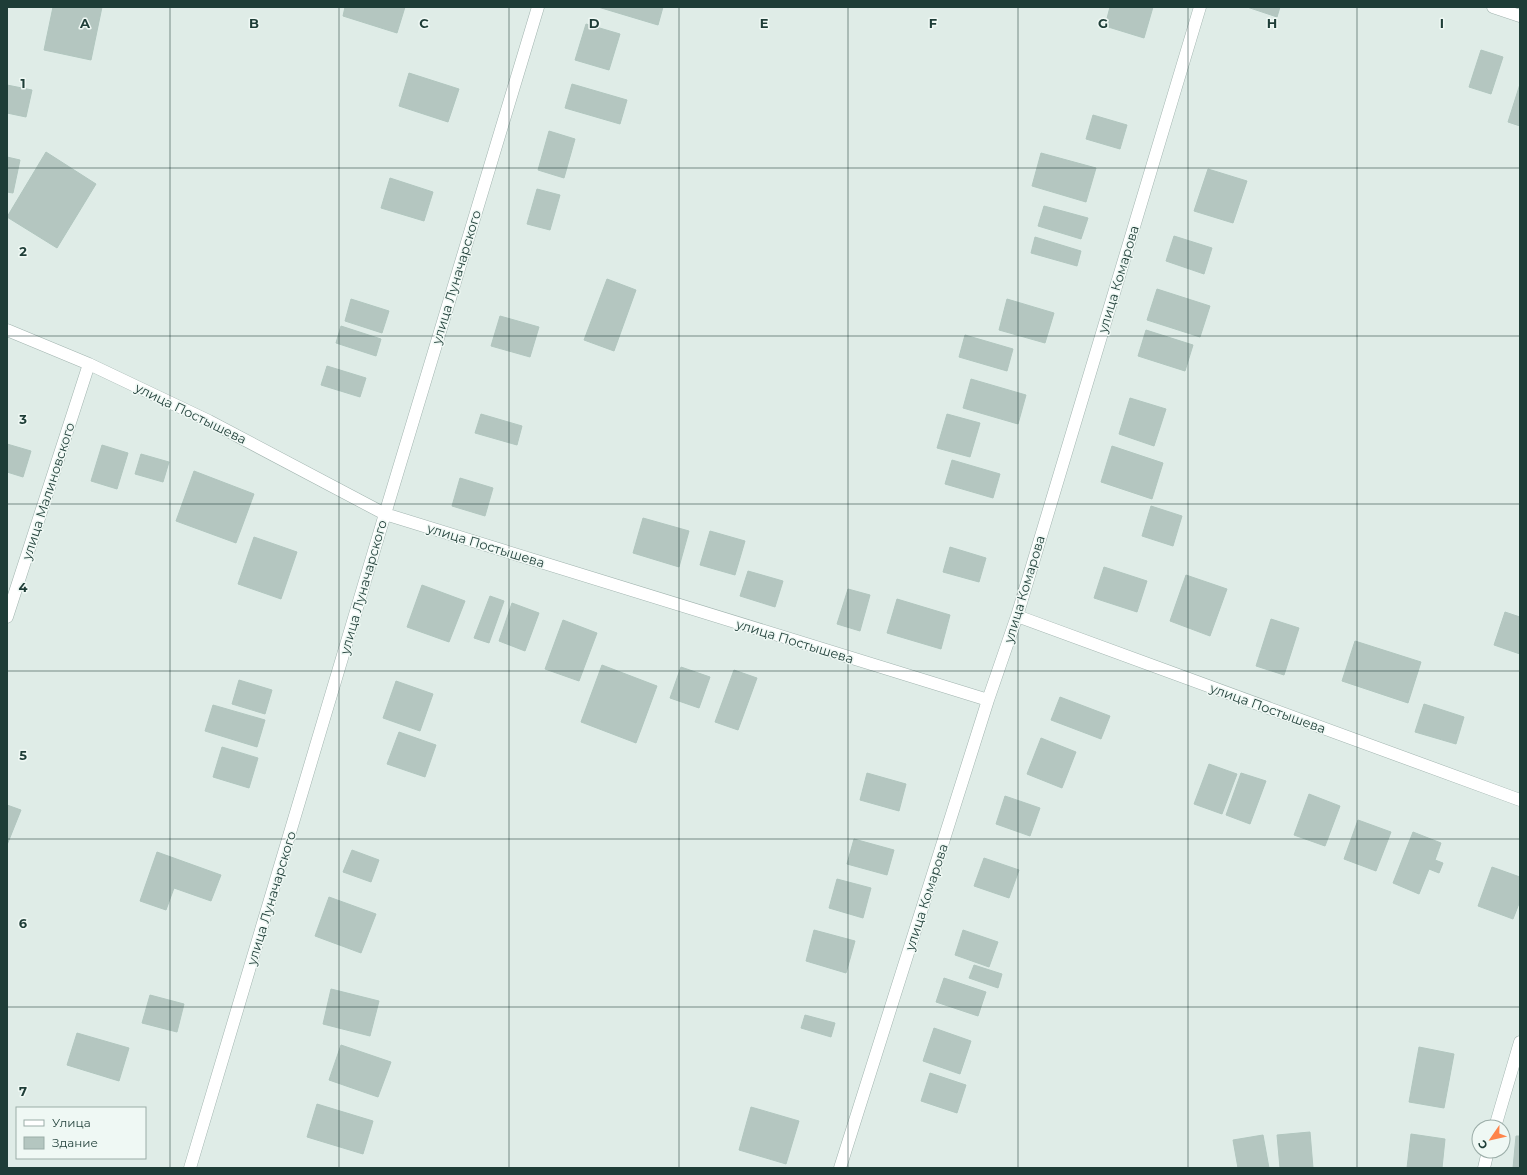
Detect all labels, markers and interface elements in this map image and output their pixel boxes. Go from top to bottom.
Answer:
text: A [79,15,91,31]
text: B [249,15,259,31]
text: C [419,15,429,31]
text: D [589,15,600,31]
text: E [760,15,769,31]
text: F [929,15,937,31]
text: G [1098,15,1108,31]
text: H [1267,15,1277,31]
text: I [1440,15,1444,31]
text: 1 [20,75,26,91]
street label: улица Луначарского [428,208,484,347]
street label: улица Комарова [1094,223,1142,336]
text: 2 [19,243,27,259]
street label: улица Постышева [132,379,249,447]
text: 3 [18,411,27,427]
street label: улица Малиновского [18,420,78,563]
street label: улица Луначарского [336,518,390,657]
street label: улица Постышева [424,519,547,571]
street label: улица Комарова [1000,533,1048,646]
text: 4 [19,579,28,595]
street label: улица Постышева [733,615,856,667]
street label: улица Постышева [1207,679,1328,736]
text: 5 [19,747,27,763]
street label: улица Луначарского [243,829,299,968]
street label: улица Комарова [901,841,951,953]
text: 6 [19,915,28,931]
text: 7 [19,1083,27,1099]
legend [16,1107,146,1159]
text: Улица [52,1115,91,1130]
north arrow [1471,1119,1511,1159]
text: Здание [52,1135,98,1150]
text: С [1475,1137,1491,1152]

